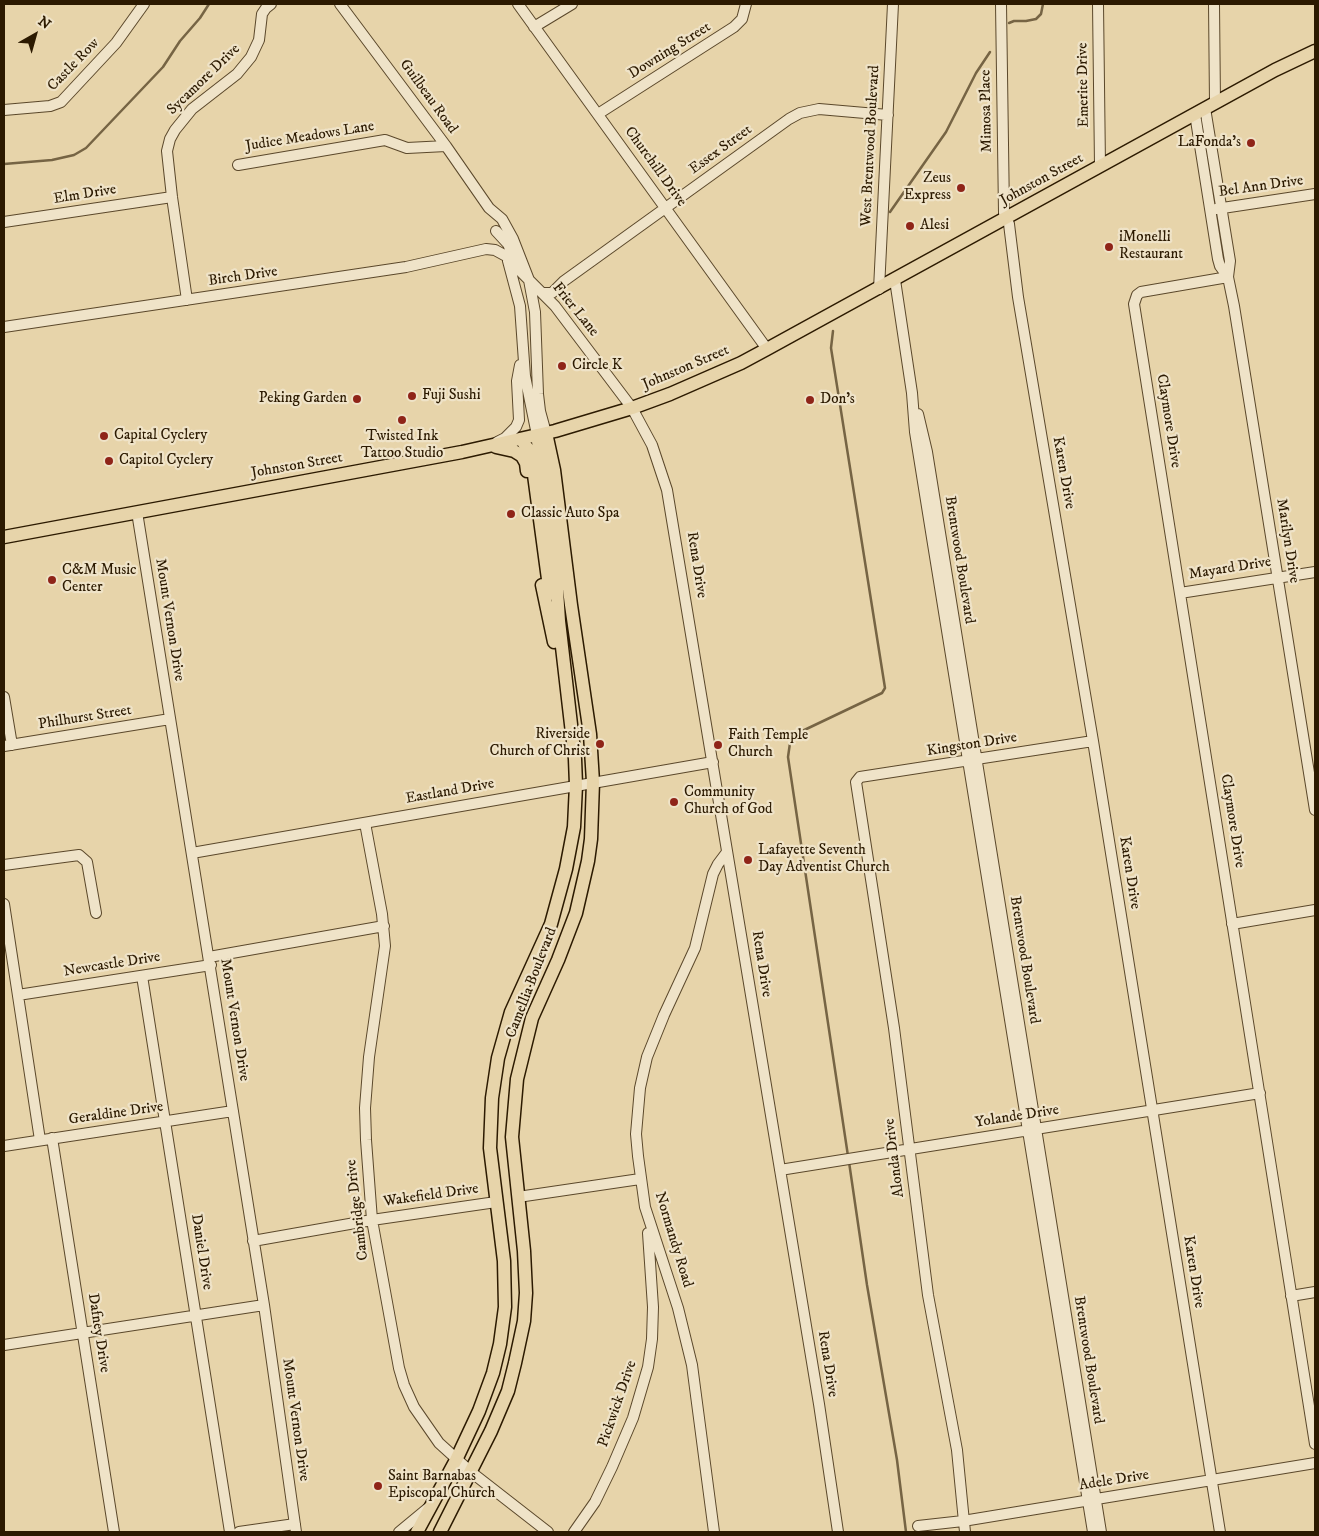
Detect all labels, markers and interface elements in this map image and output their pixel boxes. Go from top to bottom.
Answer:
north arrow [10,10,60,60]
text: N [34,13,54,34]
street label: Downing Street [626,19,714,83]
street label: Castle Row [44,35,104,95]
street label: Sycamore Drive [164,41,244,119]
street label: Emerite Drive [1074,42,1094,128]
street label: Guilbeau Road [395,56,461,138]
street label: West Brentwood Boulevard [858,65,884,227]
street label: Mimosa Place [977,69,997,153]
street label: Judice Meadows Lane [244,118,376,156]
street label: Essex Street [686,121,756,179]
street label: Churchill Drive [620,124,690,210]
place label: LaFonda's [1178,134,1241,152]
marker: LaFonda's [1245,137,1257,149]
street label: Johnston Street [997,150,1087,210]
place label: Zeus Express [904,170,951,205]
street label: Bel Ann Drive [1218,172,1304,202]
street label: Elm Drive [52,181,118,209]
marker: Zeus Express [955,182,967,194]
place label: Alesi [920,217,949,235]
marker: Alesi [904,220,916,232]
place label: iMonelli Restaurant [1119,229,1183,264]
marker: iMonelli Restaurant [1103,241,1115,253]
street label: Birch Drive [207,263,279,291]
street label: Frier Lane [548,279,602,341]
street label: Johnston Street [640,342,732,394]
place label: Circle K [572,357,622,375]
marker: Circle K [556,360,568,372]
street label: Claymore Drive [1152,373,1184,469]
place label: Fuji Sushi [422,387,481,405]
place label: Peking Garden [259,390,347,408]
marker: Fuji Sushi [406,390,418,402]
place label: Don's [820,391,855,409]
marker: Peking Garden [351,393,363,405]
marker: Don's [804,394,816,406]
marker: Twisted Ink Tattoo Studio [396,414,408,426]
place label: Capital Cyclery [114,427,207,445]
place label: Twisted Ink Tattoo Studio [361,428,443,463]
marker: Capital Cyclery [98,430,110,442]
street label: Karen Drive [1048,435,1078,511]
street label: Johnston Street [250,449,344,483]
place label: Capitol Cyclery [119,452,213,470]
marker: Capitol Cyclery [103,455,115,467]
street label: Brentwood Boulevard [940,495,978,625]
street label: Marilyn Drive [1271,497,1303,585]
place label: Classic Auto Spa [521,505,619,523]
marker: Classic Auto Spa [505,508,517,520]
street label: Rena Drive [682,531,710,599]
street label: Mayard Drive [1188,554,1272,584]
street label: Mount Vernon Drive [150,557,188,683]
place label: C&M Music Center [62,562,137,597]
marker: C&M Music Center [46,574,58,586]
street label: Philhurst Street [37,702,133,734]
place label: Riverside Church of Christ [490,726,590,761]
place label: Faith Temple Church [728,727,808,762]
street label: Kingston Drive [926,729,1018,761]
marker: Riverside Church of Christ [594,738,606,750]
marker: Faith Temple Church [712,739,724,751]
street label: Claymore Drive [1216,773,1248,869]
street label: Eastland Drive [404,775,496,809]
place label: Community Church of God [684,784,773,819]
marker: Community Church of God [668,796,680,808]
street label: Karen Drive [1114,835,1144,911]
place label: Lafayette Seventh Day Adventist Church [758,842,890,877]
marker: Lafayette Seventh Day Adventist Church [742,854,754,866]
street label: Brentwood Boulevard [1005,895,1043,1025]
street label: Camellia Boulevard [503,925,561,1041]
street label: Rena Drive [747,930,775,998]
street label: Newcastle Drive [62,948,162,982]
street label: Mount Vernon Drive [215,957,253,1083]
street label: Geraldine Drive [68,1098,164,1130]
street label: Yolande Drive [974,1101,1060,1133]
street label: Alonda Drive [881,1117,909,1199]
street label: Cambridge Drive [343,1158,373,1262]
street label: Wakefield Drive [382,1180,480,1212]
street label: Normandy Road [650,1190,696,1290]
street label: Daniel Drive [186,1213,216,1291]
street label: Karen Drive [1178,1234,1208,1310]
street label: Dafney Drive [83,1292,113,1374]
street label: Brentwood Boulevard [1069,1295,1107,1425]
street label: Rena Drive [813,1330,841,1398]
street label: Mount Vernon Drive [277,1357,313,1483]
street label: Pickwick Drive [595,1358,641,1450]
street label: Adele Drive [1078,1467,1150,1495]
place label: Saint Barnabas Episcopal Church [388,1468,495,1503]
marker: Saint Barnabas Episcopal Church [372,1480,384,1492]

